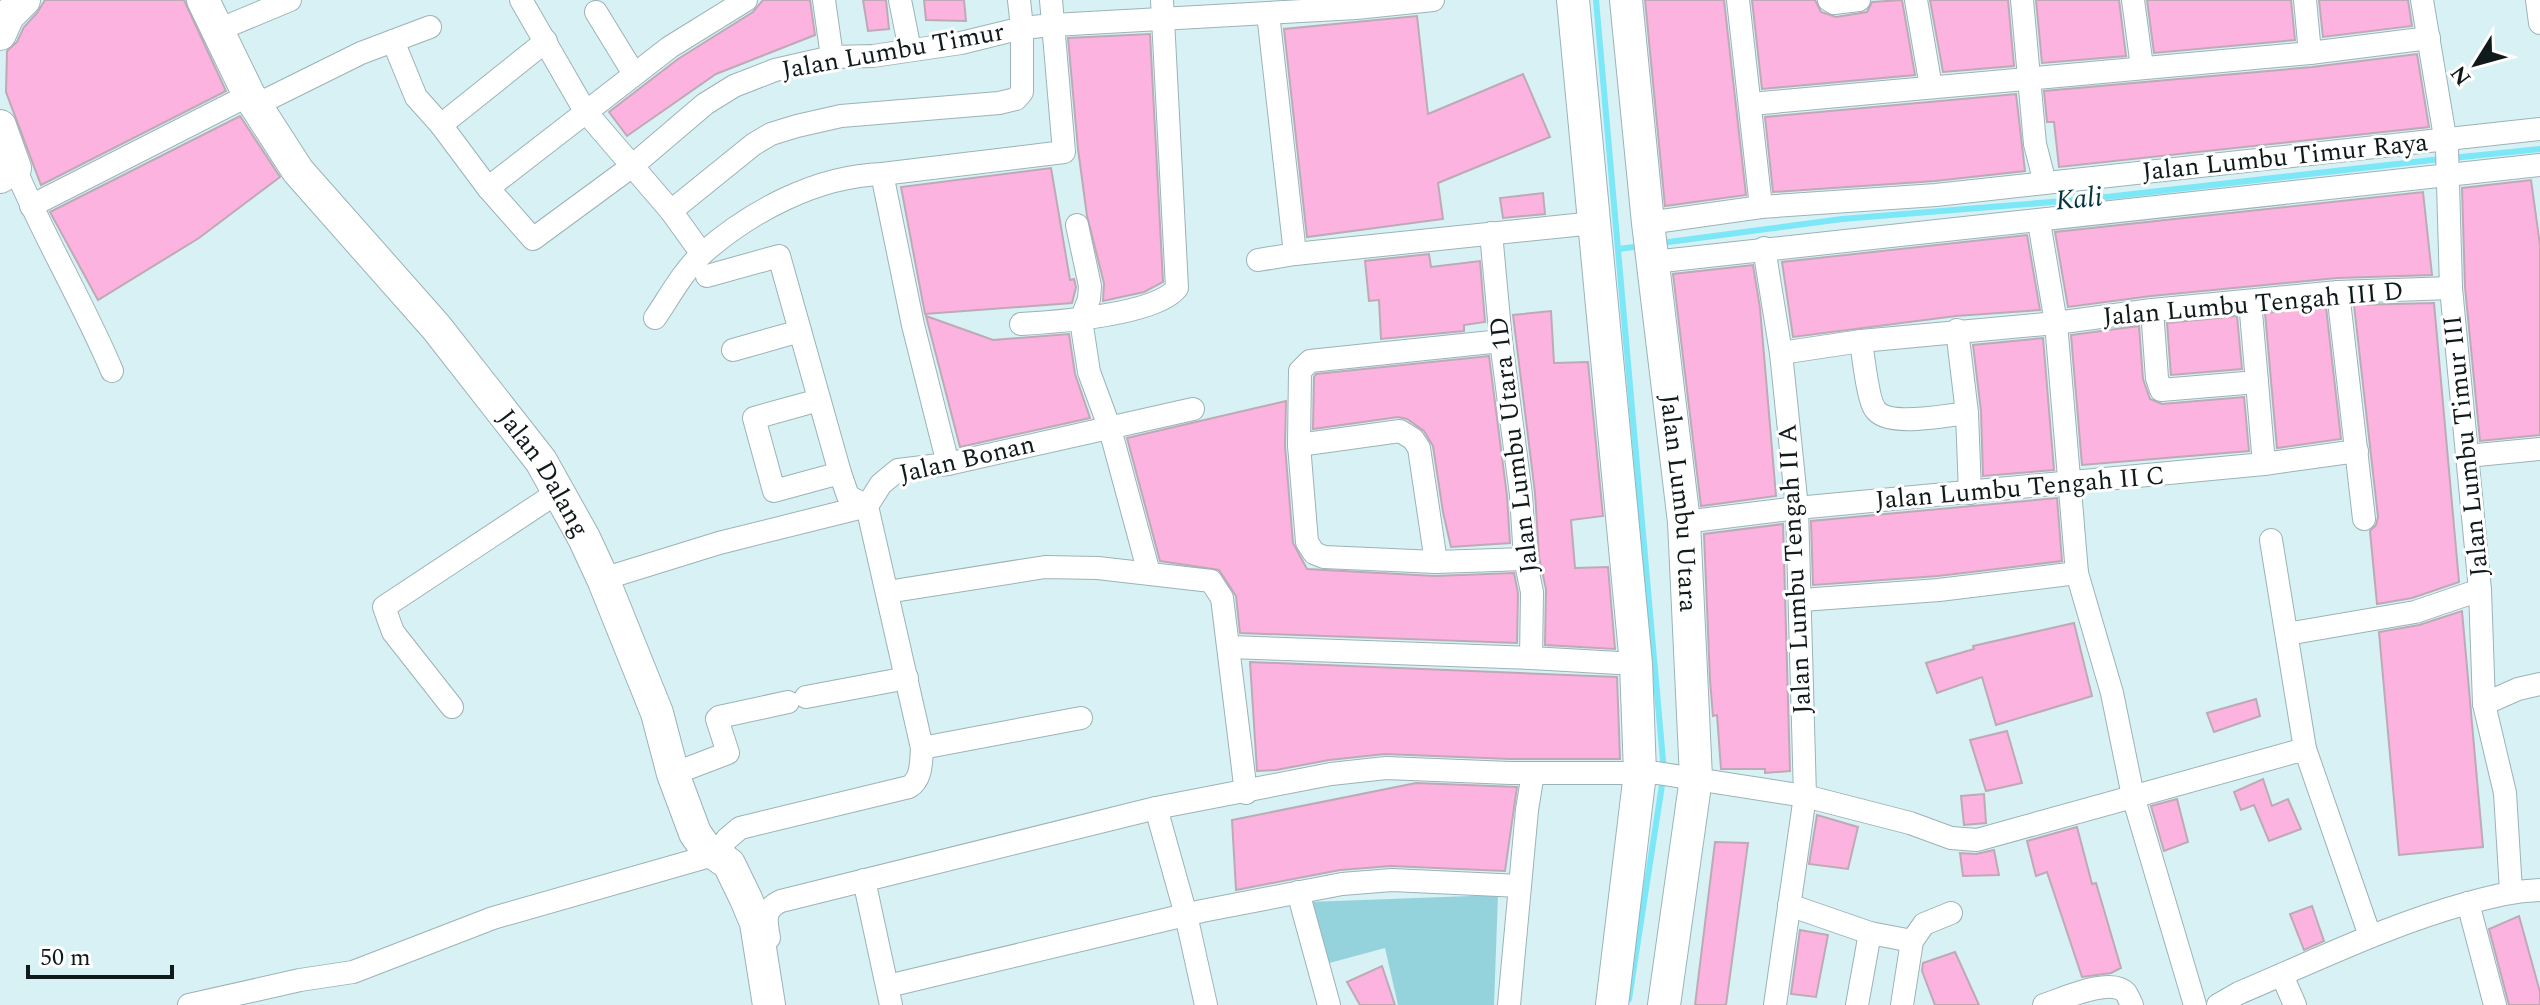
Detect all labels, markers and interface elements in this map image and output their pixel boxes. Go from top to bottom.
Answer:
street label: Jalan Lumbu Timur [778,12,1008,90]
north arrow [2436,24,2516,104]
text: N [2443,58,2480,92]
street label: Jalan Lumbu Timur Raya [2140,122,2430,192]
water label: Kali [2054,176,2104,222]
street label: Jalan Lumbu Tengah III D [2101,271,2405,337]
street label: Jalan Lumbu Timur III [2432,313,2500,579]
street label: Jalan Lumbu Utara 1D [1478,314,1550,576]
street label: Jalan Lumbu Utara [1649,392,1708,613]
street label: Jalan Dalang [487,400,600,545]
street label: Jalan Lumbu Tengah II A [1767,423,1823,715]
street label: Jalan Bonan [895,424,1039,494]
street label: Jalan Lumbu Tengah II C [1874,455,2166,521]
scale bar [28,929,172,979]
text: 50 m [40,940,91,976]

